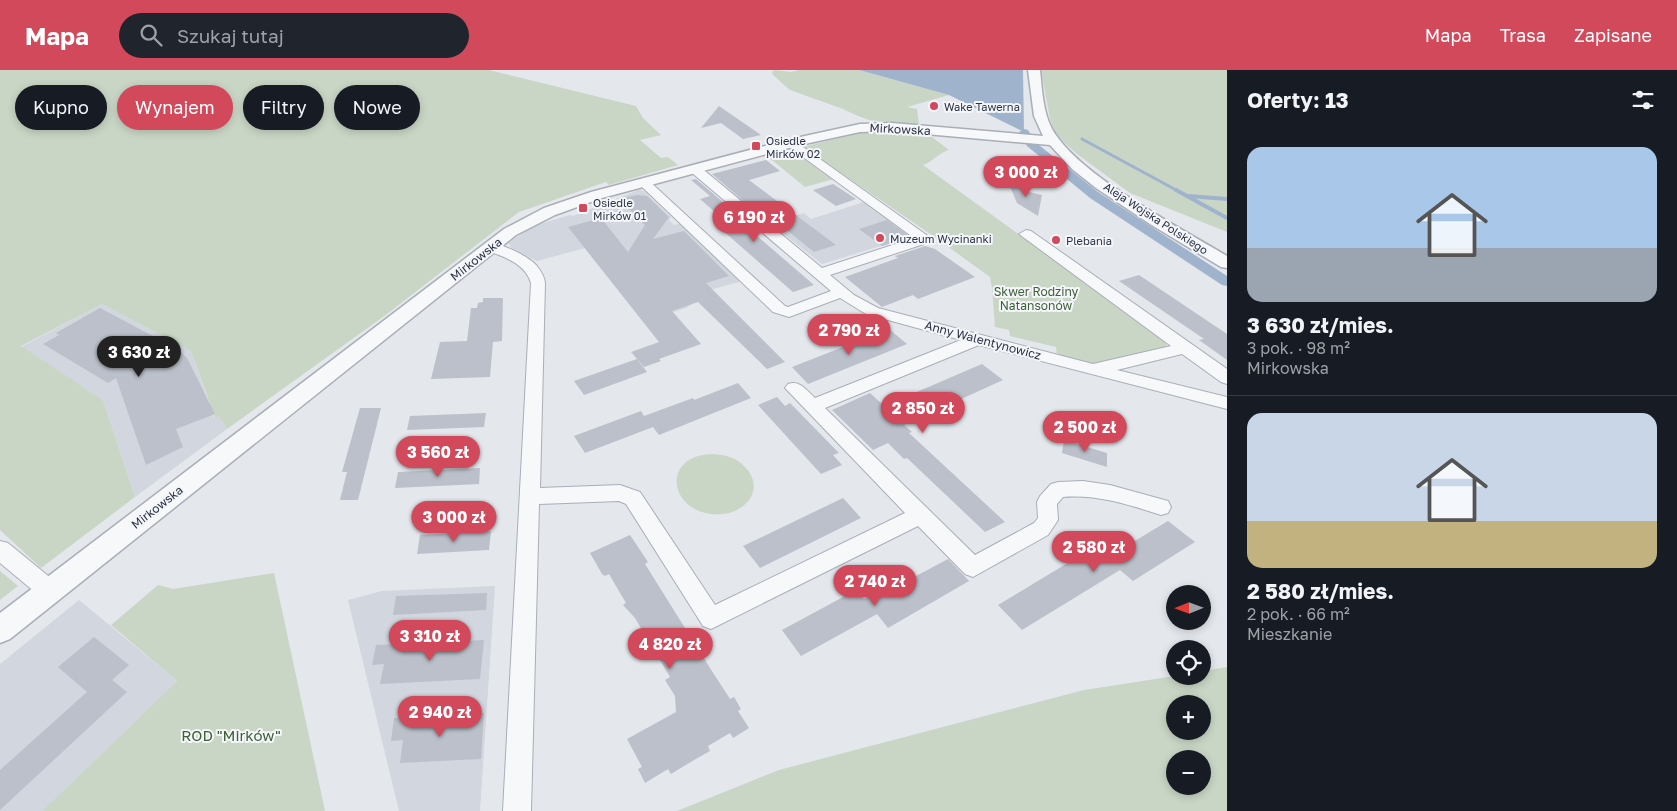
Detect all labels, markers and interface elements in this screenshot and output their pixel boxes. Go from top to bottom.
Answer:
search box [119,13,469,58]
text: Mapa [25,21,89,50]
icon: search [137,21,165,49]
text: Szukaj tutaj [177,24,284,47]
text: Mapa [1425,24,1472,46]
text: Trasa [1500,24,1546,46]
text: Zapisane [1574,24,1652,46]
chip: Kupno [15,85,107,130]
chip: Wynajem [117,85,233,130]
chip: Filtry [243,85,324,130]
chip: Nowe [334,85,420,130]
icon: filters [1629,86,1657,114]
text: Oferty: 13 [1247,87,1349,113]
marker: Wake Tawerna [928,100,940,112]
place label: Wake Tawerna [944,100,1020,113]
street label: Mirkowska [869,120,931,138]
place label: Osiedle Mirków 02 [766,134,820,160]
marker: Osiedle Mirków 02 [750,140,762,152]
pin: 3 000 zł [974,156,1078,198]
text: 3 000 zł [994,162,1058,182]
street label: Aleja Wojska Polskiego [1102,179,1211,257]
icon: home [1407,180,1497,270]
place label: Osiedle Mirków 01 [593,196,646,222]
pin: 6 190 zł [702,200,806,243]
marker: Osiedle Mirków 01 [577,202,589,214]
text: 6 190 zł [723,207,785,227]
marker: Muzeum Wycinanki [874,232,886,244]
place label: Muzeum Wycinanki [890,232,992,245]
street label: Mirkowska [447,234,505,284]
marker: Plebania [1050,234,1062,246]
place label: Plebania [1066,234,1112,247]
park label: Skwer Rodziny Natansonów [994,284,1079,313]
text: 3 630 zł/mies. [1247,312,1394,338]
pin: 2 790 zł [797,314,901,356]
street label: Anny Walentynowicz [923,317,1043,363]
text: 2 790 zł [818,320,880,340]
pin: 3 630 zł [87,336,191,378]
text: 3 pok. · 98 m² [1247,338,1350,358]
text: 3 630 zł [108,342,170,362]
text: Mirkowska [1247,358,1329,378]
pin: 2 850 zł [871,392,975,434]
text: 2 850 zł [892,398,954,418]
pin: 2 500 zł [1033,410,1137,453]
text: 2 500 zł [1054,417,1116,437]
pin: 3 560 zł [386,436,490,478]
text: 3 560 zł [407,442,469,462]
icon: home [1407,445,1497,535]
street label: Mirkowska [128,482,186,532]
pin: 3 000 zł [402,500,506,543]
text: 3 000 zł [422,507,486,527]
pin: 2 580 zł [1042,530,1146,573]
text: 2 580 zł [1063,537,1125,557]
pin: 2 740 zł [823,564,927,607]
text: 2 740 zł [844,571,906,591]
text: 2 580 zł/mies. [1247,578,1394,604]
north arrow [1166,585,1211,630]
map controls [1166,585,1211,795]
text: 2 pok. · 66 m² [1247,604,1350,624]
pin: 3 310 zł [378,620,482,662]
text: Mieszkanie [1247,624,1332,644]
text: 3 310 zł [400,626,460,646]
pin: 4 820 zł [618,628,722,670]
text: 4 820 zł [639,634,701,654]
button: locate [1166,640,1211,685]
button: + [1166,695,1211,740]
pin: 2 940 zł [388,696,492,738]
text: 2 940 zł [409,702,471,722]
park label: ROD "Mirków" [181,726,281,744]
button: − [1166,750,1211,795]

